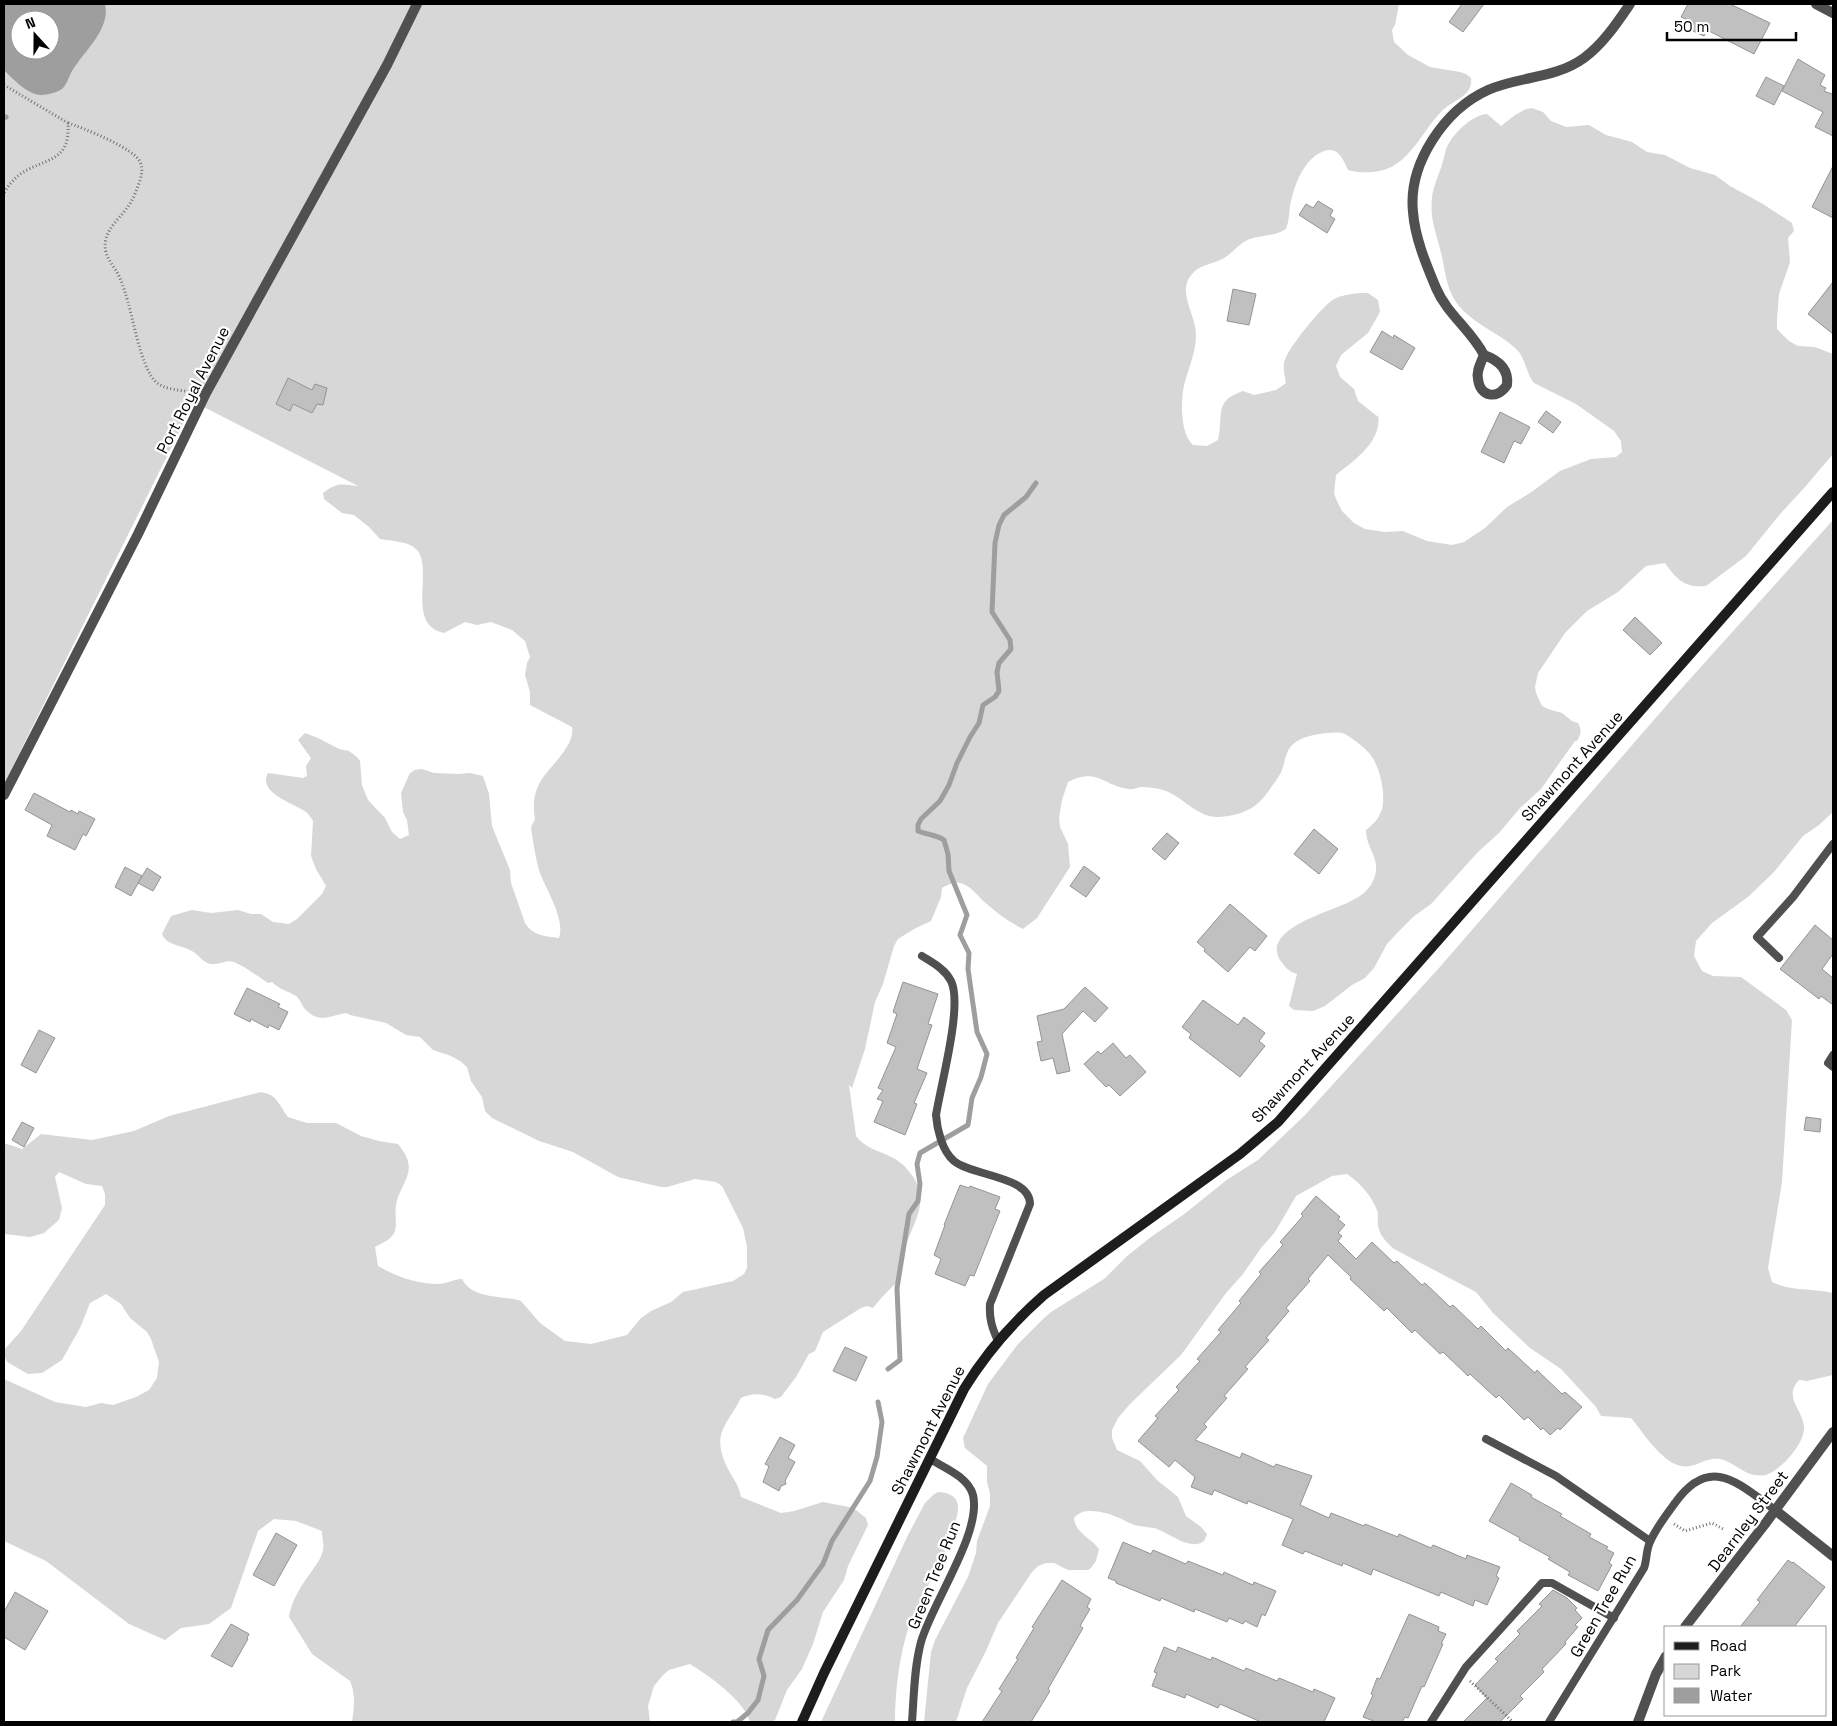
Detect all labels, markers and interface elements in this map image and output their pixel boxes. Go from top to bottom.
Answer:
north arrow [10,10,60,60]
scale bar [1667,10,1796,42]
text: N [23,13,38,33]
text: 50 m [1674,17,1709,36]
street label: Port Royal Avenue [152,323,234,457]
street label: Shawmont Avenue [1517,706,1627,826]
street label: Shawmont Avenue [1247,1009,1359,1127]
street label: Shawmont Avenue [886,1362,970,1498]
street label: Dearnley Street [1703,1466,1793,1576]
street label: Green Tree Run [903,1518,965,1632]
street label: Green Tree Run [1565,1551,1641,1661]
legend [1664,1626,1827,1716]
text: Road [1710,1636,1747,1655]
text: Park [1710,1661,1741,1680]
text: Water [1710,1686,1753,1705]

